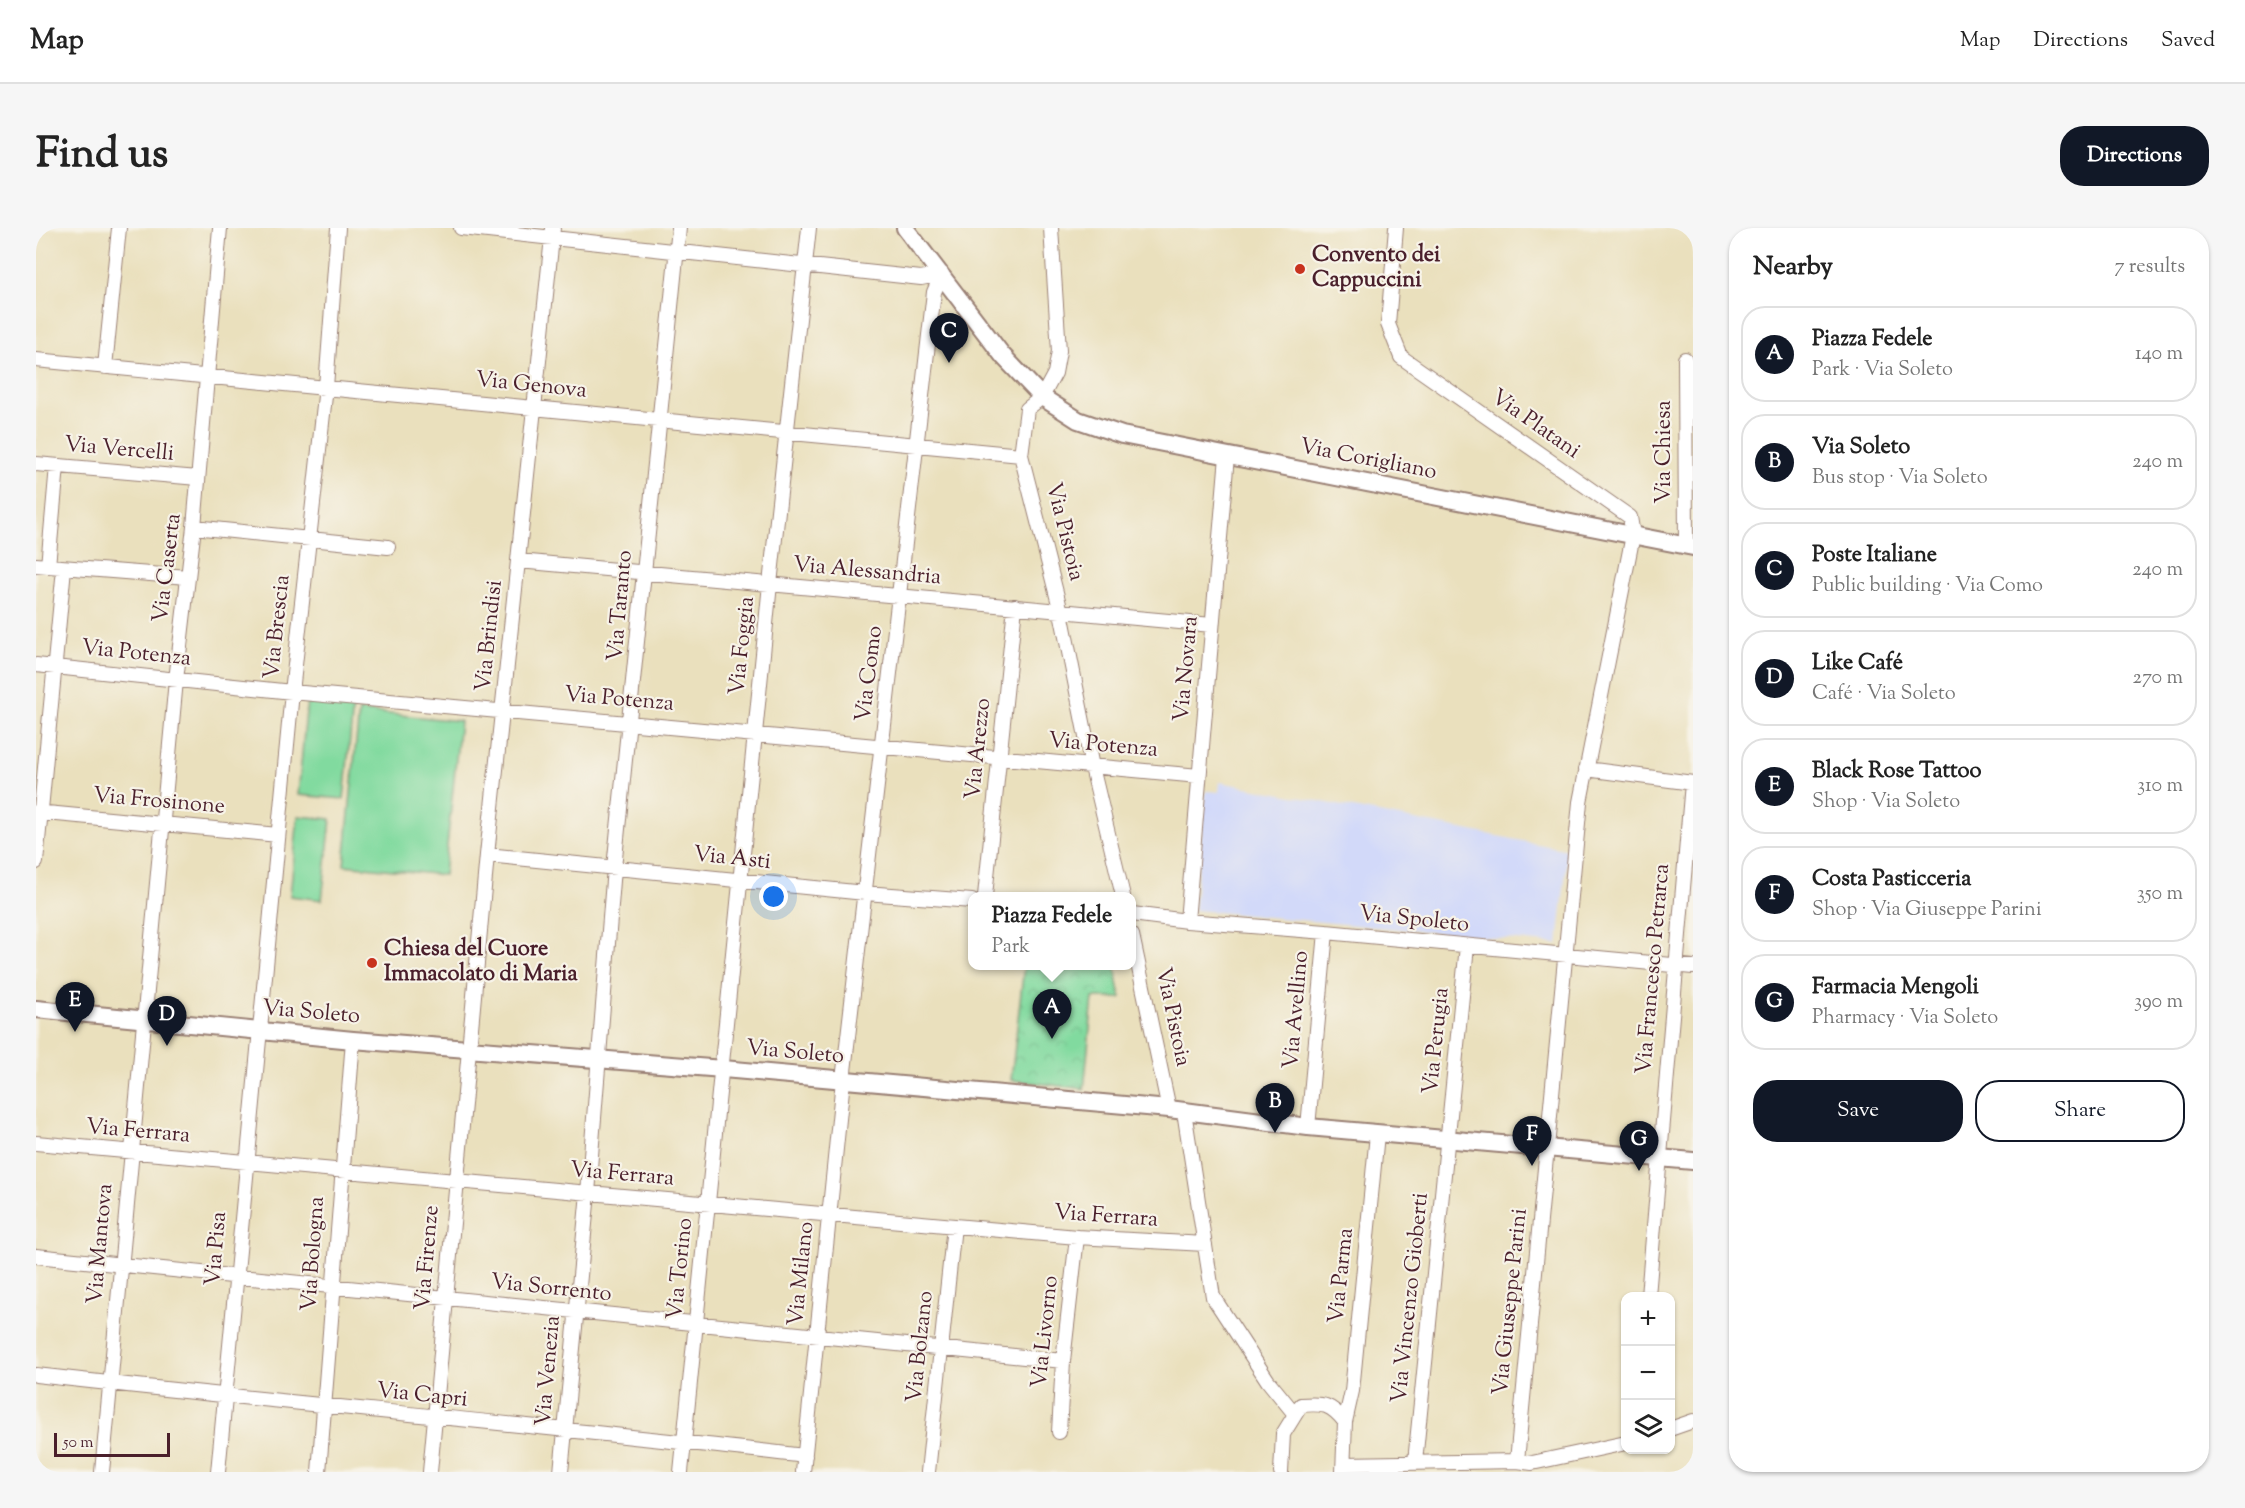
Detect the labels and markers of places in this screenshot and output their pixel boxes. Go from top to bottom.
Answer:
place label: Convento dei Cappuccini [1312,240,1441,297]
marker: Convento dei Cappuccini [1293,262,1307,276]
pin: C [930,314,968,363]
place label: Chiesa del Cuore Immacolato di Maria [384,934,579,991]
marker: Chiesa del Cuore Immacolato di Maria [365,956,379,970]
pin: E [56,982,94,1032]
pin: A [1032,990,1072,1039]
pin: D [148,996,186,1046]
pin: B [1256,1084,1294,1133]
pin: F [1512,1116,1552,1166]
pin: G [1620,1122,1658,1171]

